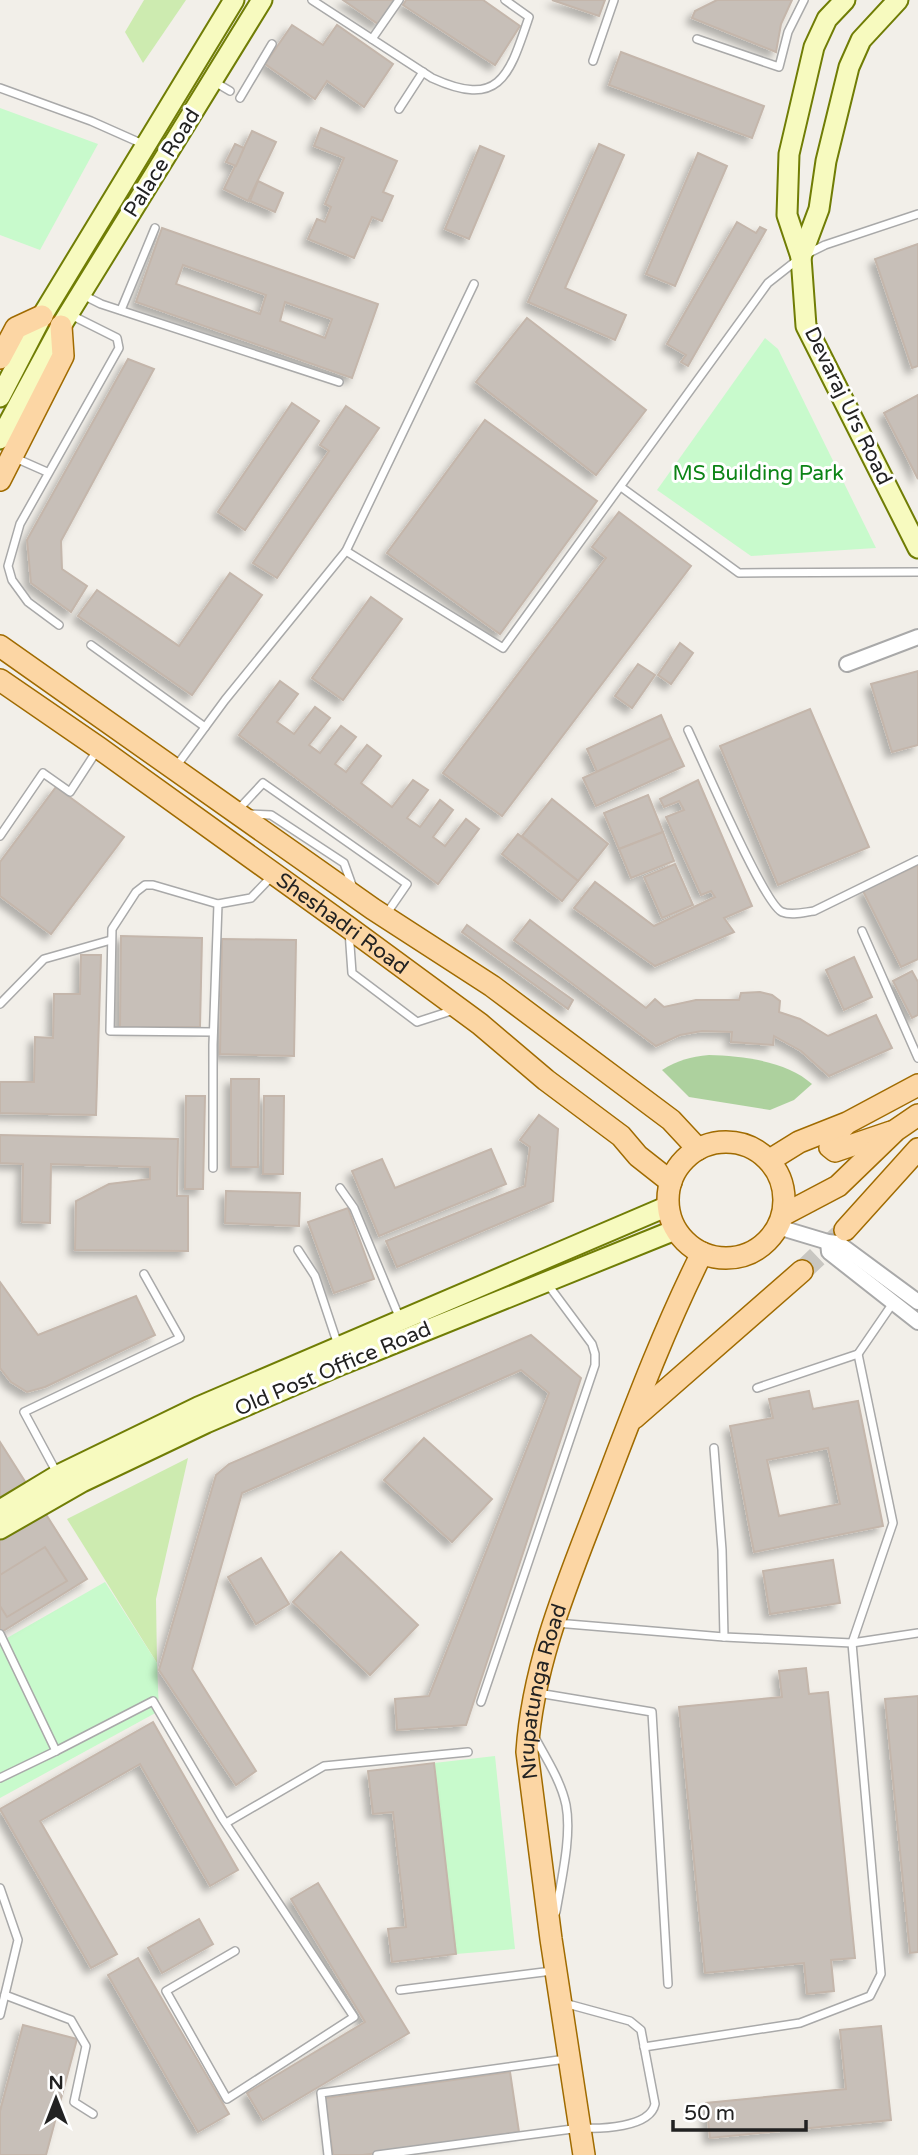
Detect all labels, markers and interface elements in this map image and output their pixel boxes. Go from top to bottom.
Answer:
street label: Palace Road [119,104,205,222]
street label: Devaraj Urs Road [799,323,897,489]
park label: MS Building Park [672,461,844,486]
street label: Sheshadri Road [271,867,413,980]
street label: Old Post Office Road [231,1316,435,1422]
street label: Nrupatunga Road [514,1600,572,1781]
north arrow [21,2064,91,2134]
text: N [48,2072,64,2094]
scale bar [673,2088,806,2132]
text: 50 m [684,2101,735,2126]

